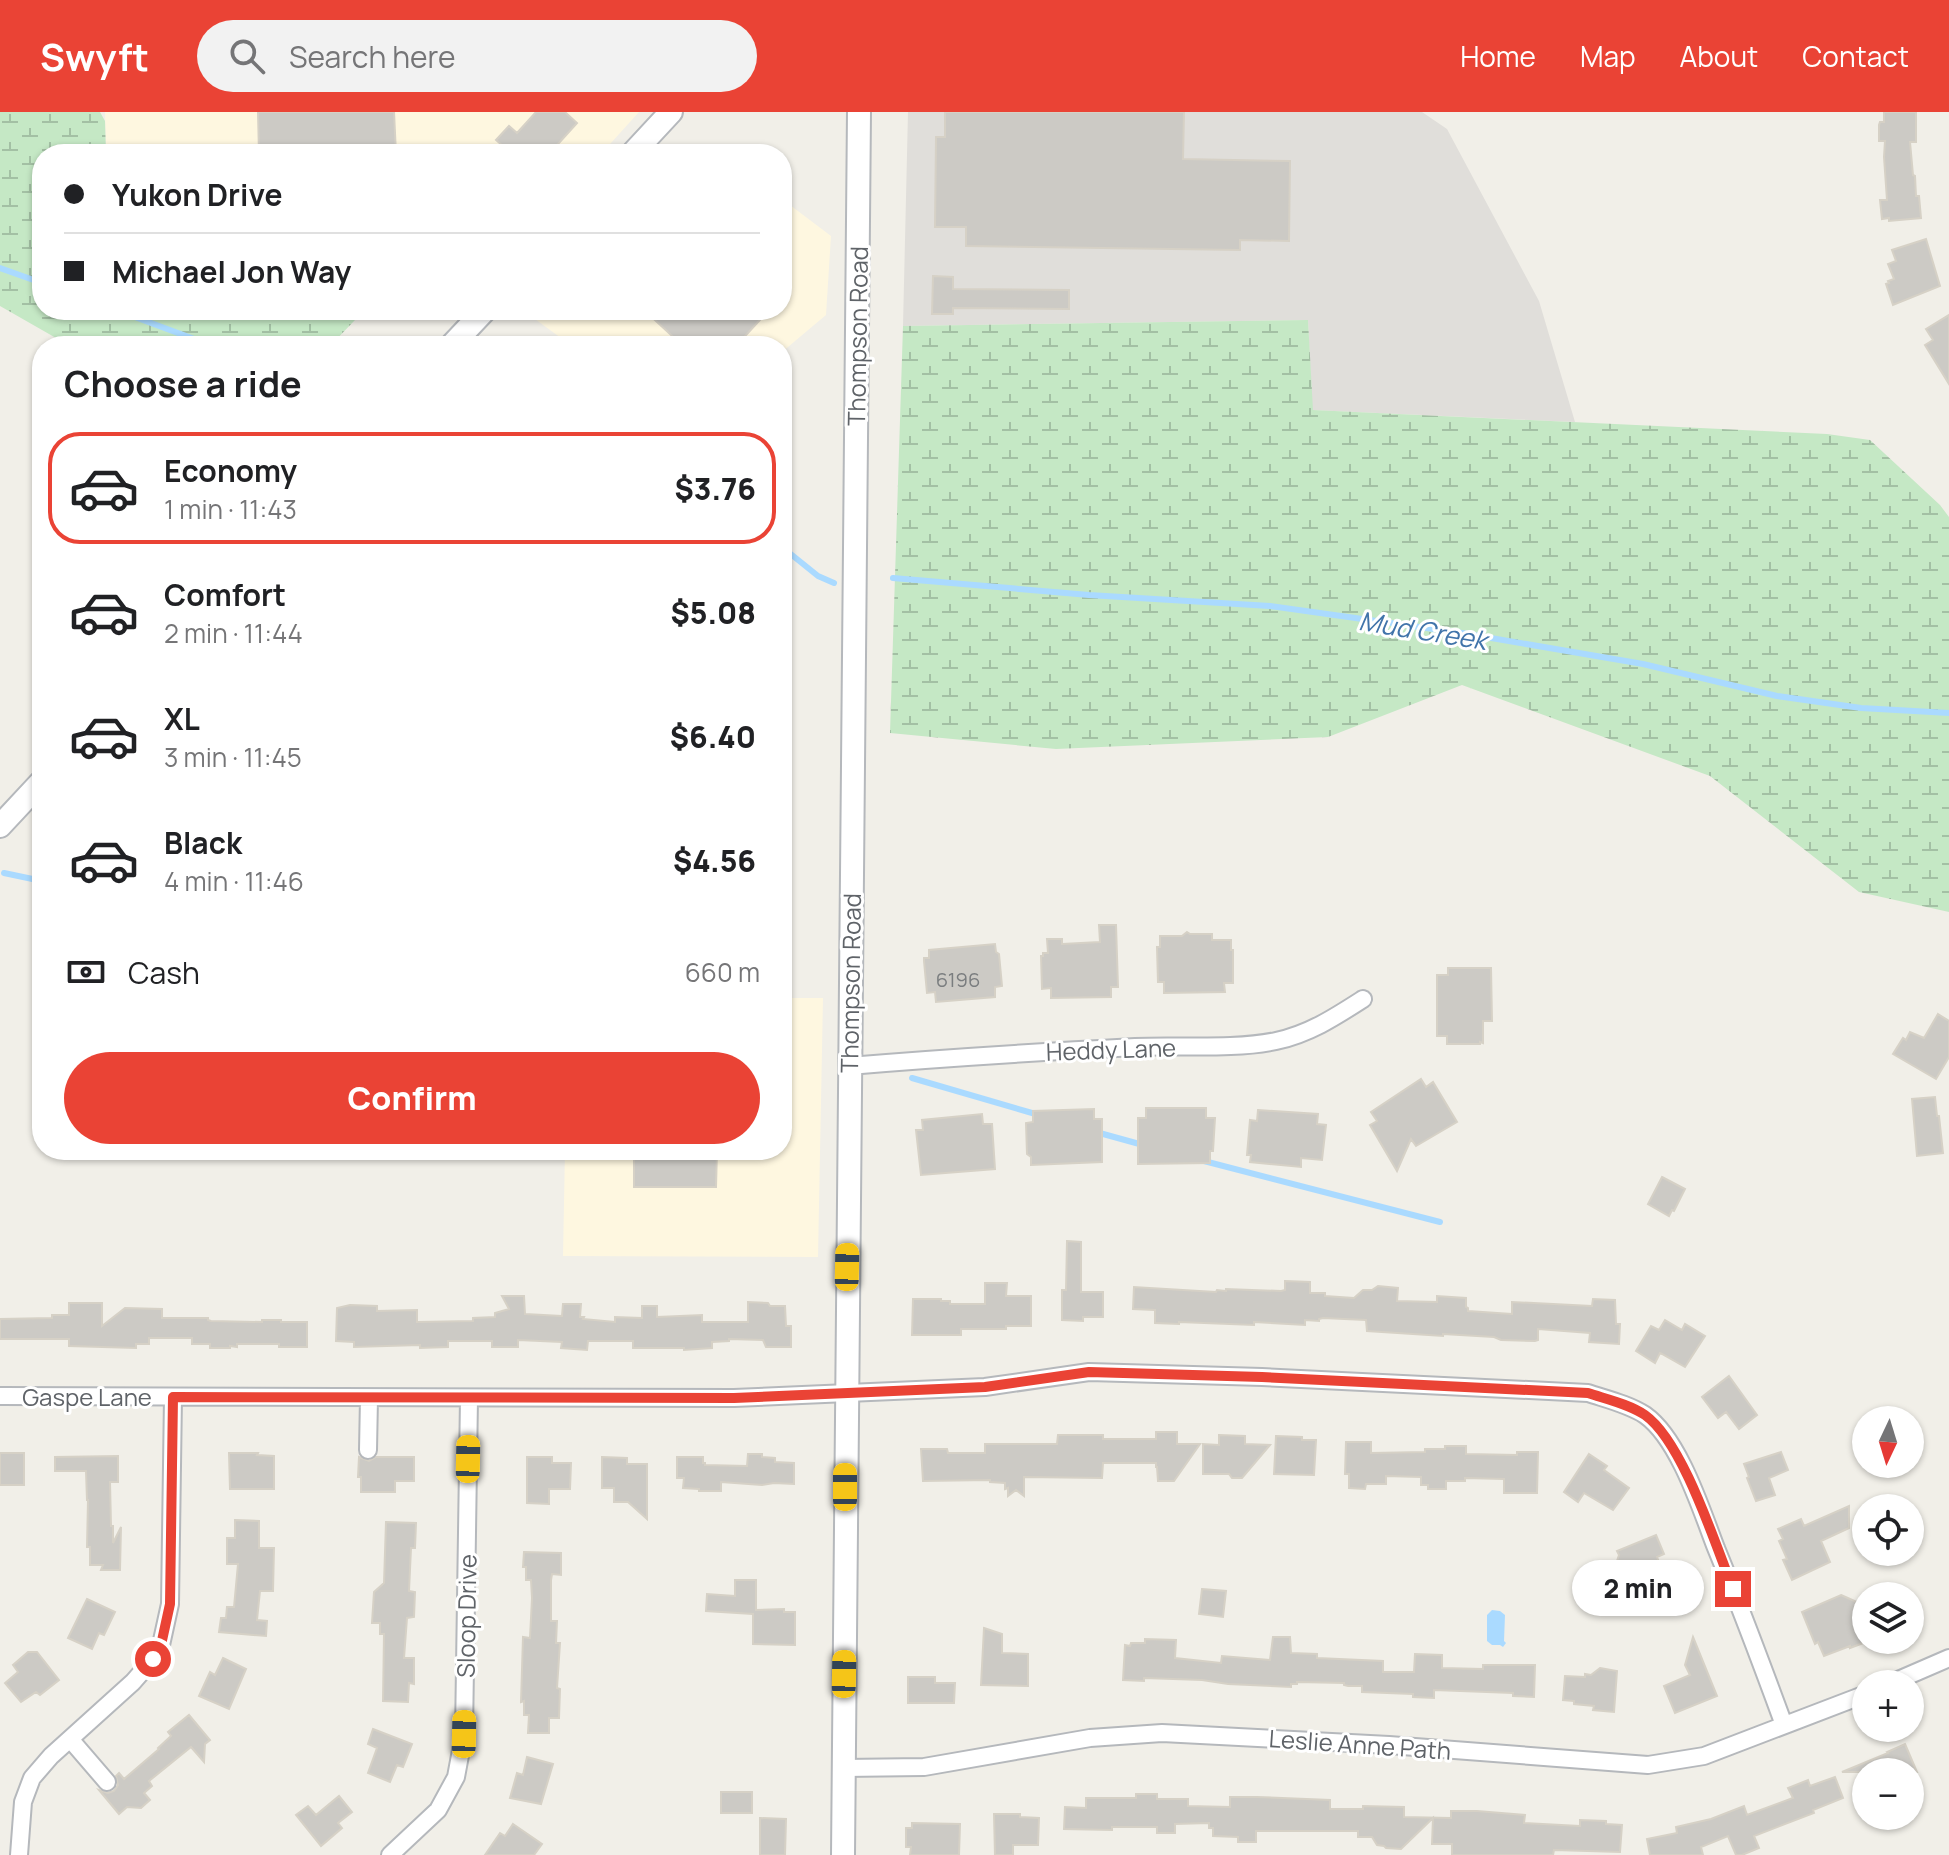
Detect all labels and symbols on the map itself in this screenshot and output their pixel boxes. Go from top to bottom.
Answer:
street label: Thompson Road [839,246,875,426]
water label: Mud Creek [1357,602,1494,659]
street label: Thompson Road [832,893,868,1073]
house number: 6196 [936,966,980,993]
street label: Heddy Lane [1045,1030,1177,1068]
car [835,1243,859,1291]
street label: Gaspe Lane [22,1380,152,1413]
north arrow [1852,1406,1924,1478]
car [456,1435,480,1483]
car [833,1463,857,1511]
street label: Sloop Drive [448,1554,484,1678]
callout: 2 min [1573,1561,1705,1617]
route end [1715,1571,1751,1607]
route start [135,1641,171,1677]
car [832,1650,856,1698]
car [452,1710,476,1758]
street label: Leslie Anne Path [1268,1721,1452,1767]

